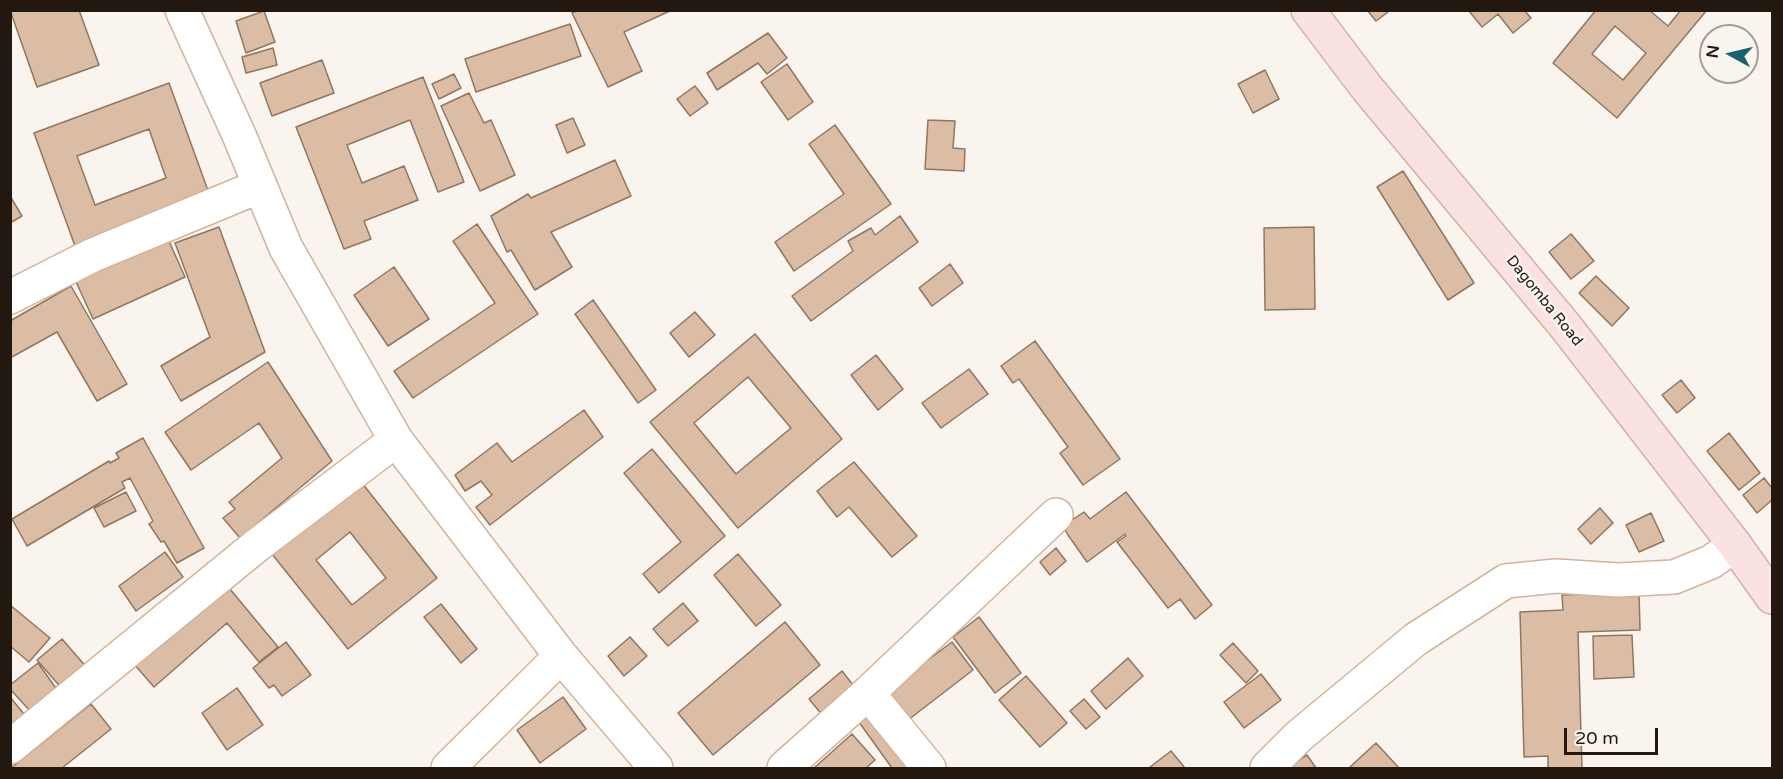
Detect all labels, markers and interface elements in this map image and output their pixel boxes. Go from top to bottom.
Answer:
north arrow [1699,24,1759,84]
text: N [1702,44,1724,60]
street label: Dagomba Road [1502,252,1586,350]
scale bar [1567,716,1662,754]
text: 20 m [1575,727,1619,749]

